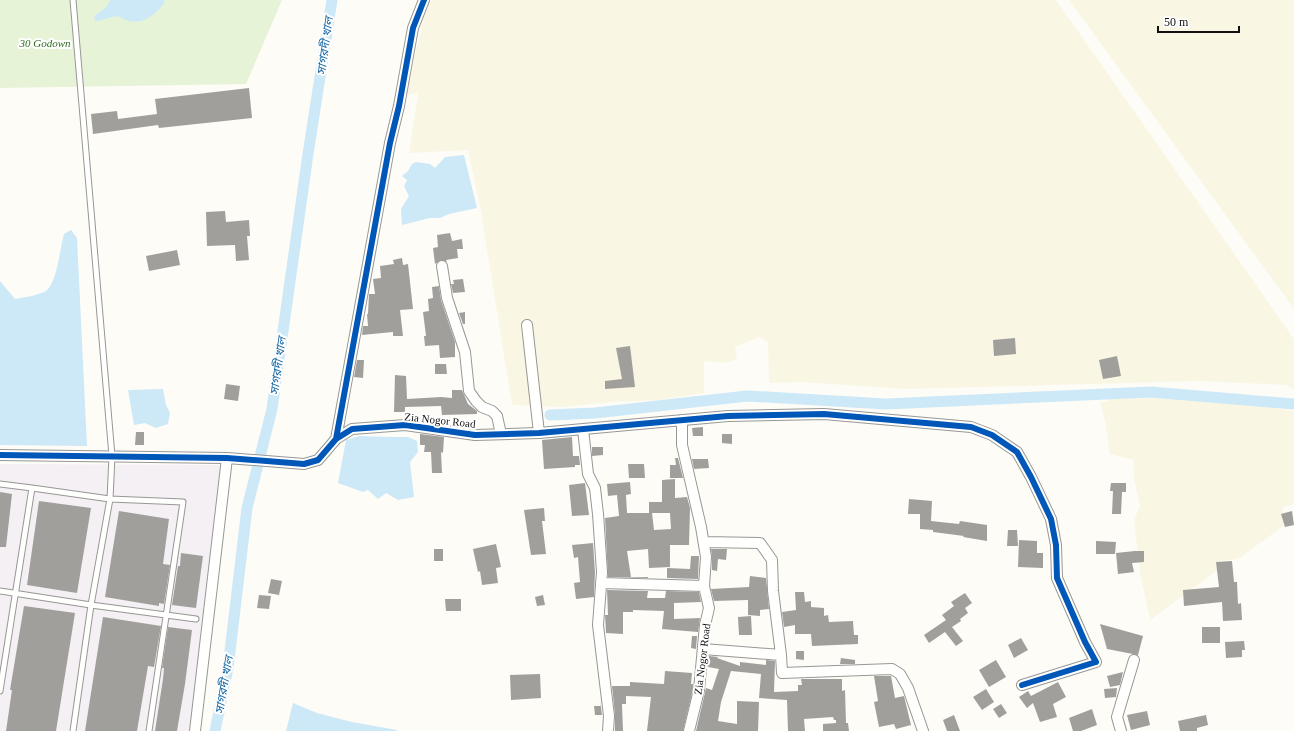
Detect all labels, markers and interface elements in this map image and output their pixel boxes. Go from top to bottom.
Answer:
scale bar [1158,8,1239,34]
water label: সাগরদী খাল [314,14,336,76]
text: 50 m [1164,15,1189,29]
park label: 30 Godown [18,37,71,49]
water label: সাগরদী খাল [267,334,289,396]
street label: Zia Nogor Road [404,410,477,430]
street label: Zia Nogor Road [692,622,712,695]
water label: সাগরদী খাল [212,653,236,715]

